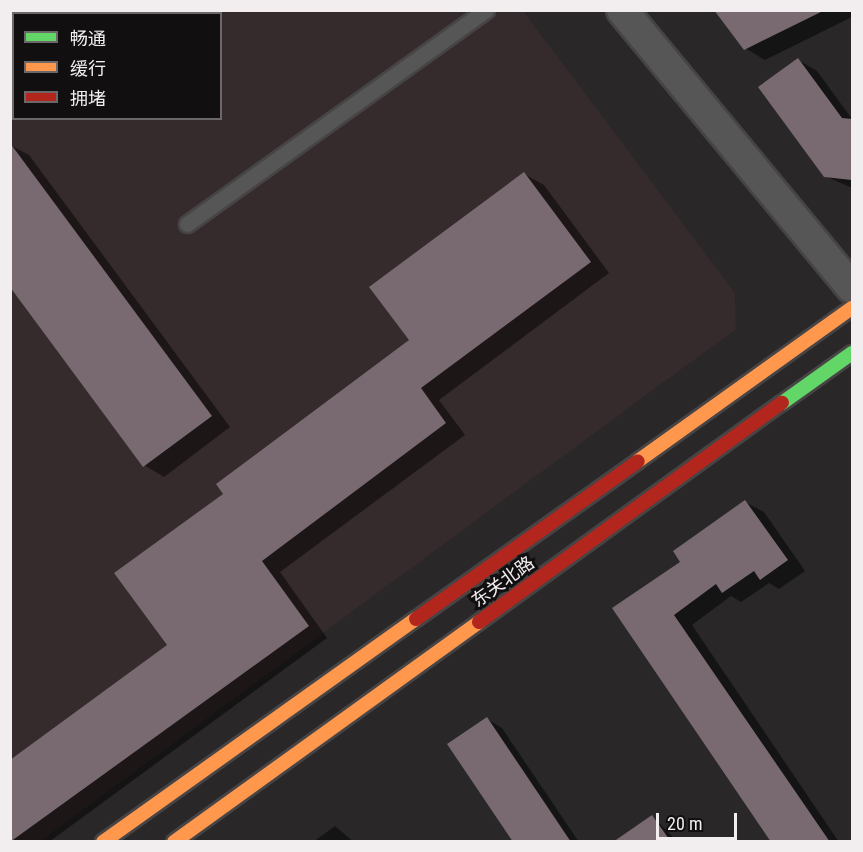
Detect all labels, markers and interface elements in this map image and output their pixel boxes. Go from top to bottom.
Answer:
legend [12,12,222,120]
text: 畅通 [70,28,106,49]
text: 缓行 [70,58,106,79]
text: 拥堵 [70,88,106,109]
street label: 东关北路 [468,552,538,612]
scale bar [659,801,740,839]
text: 20 m [667,813,702,834]

